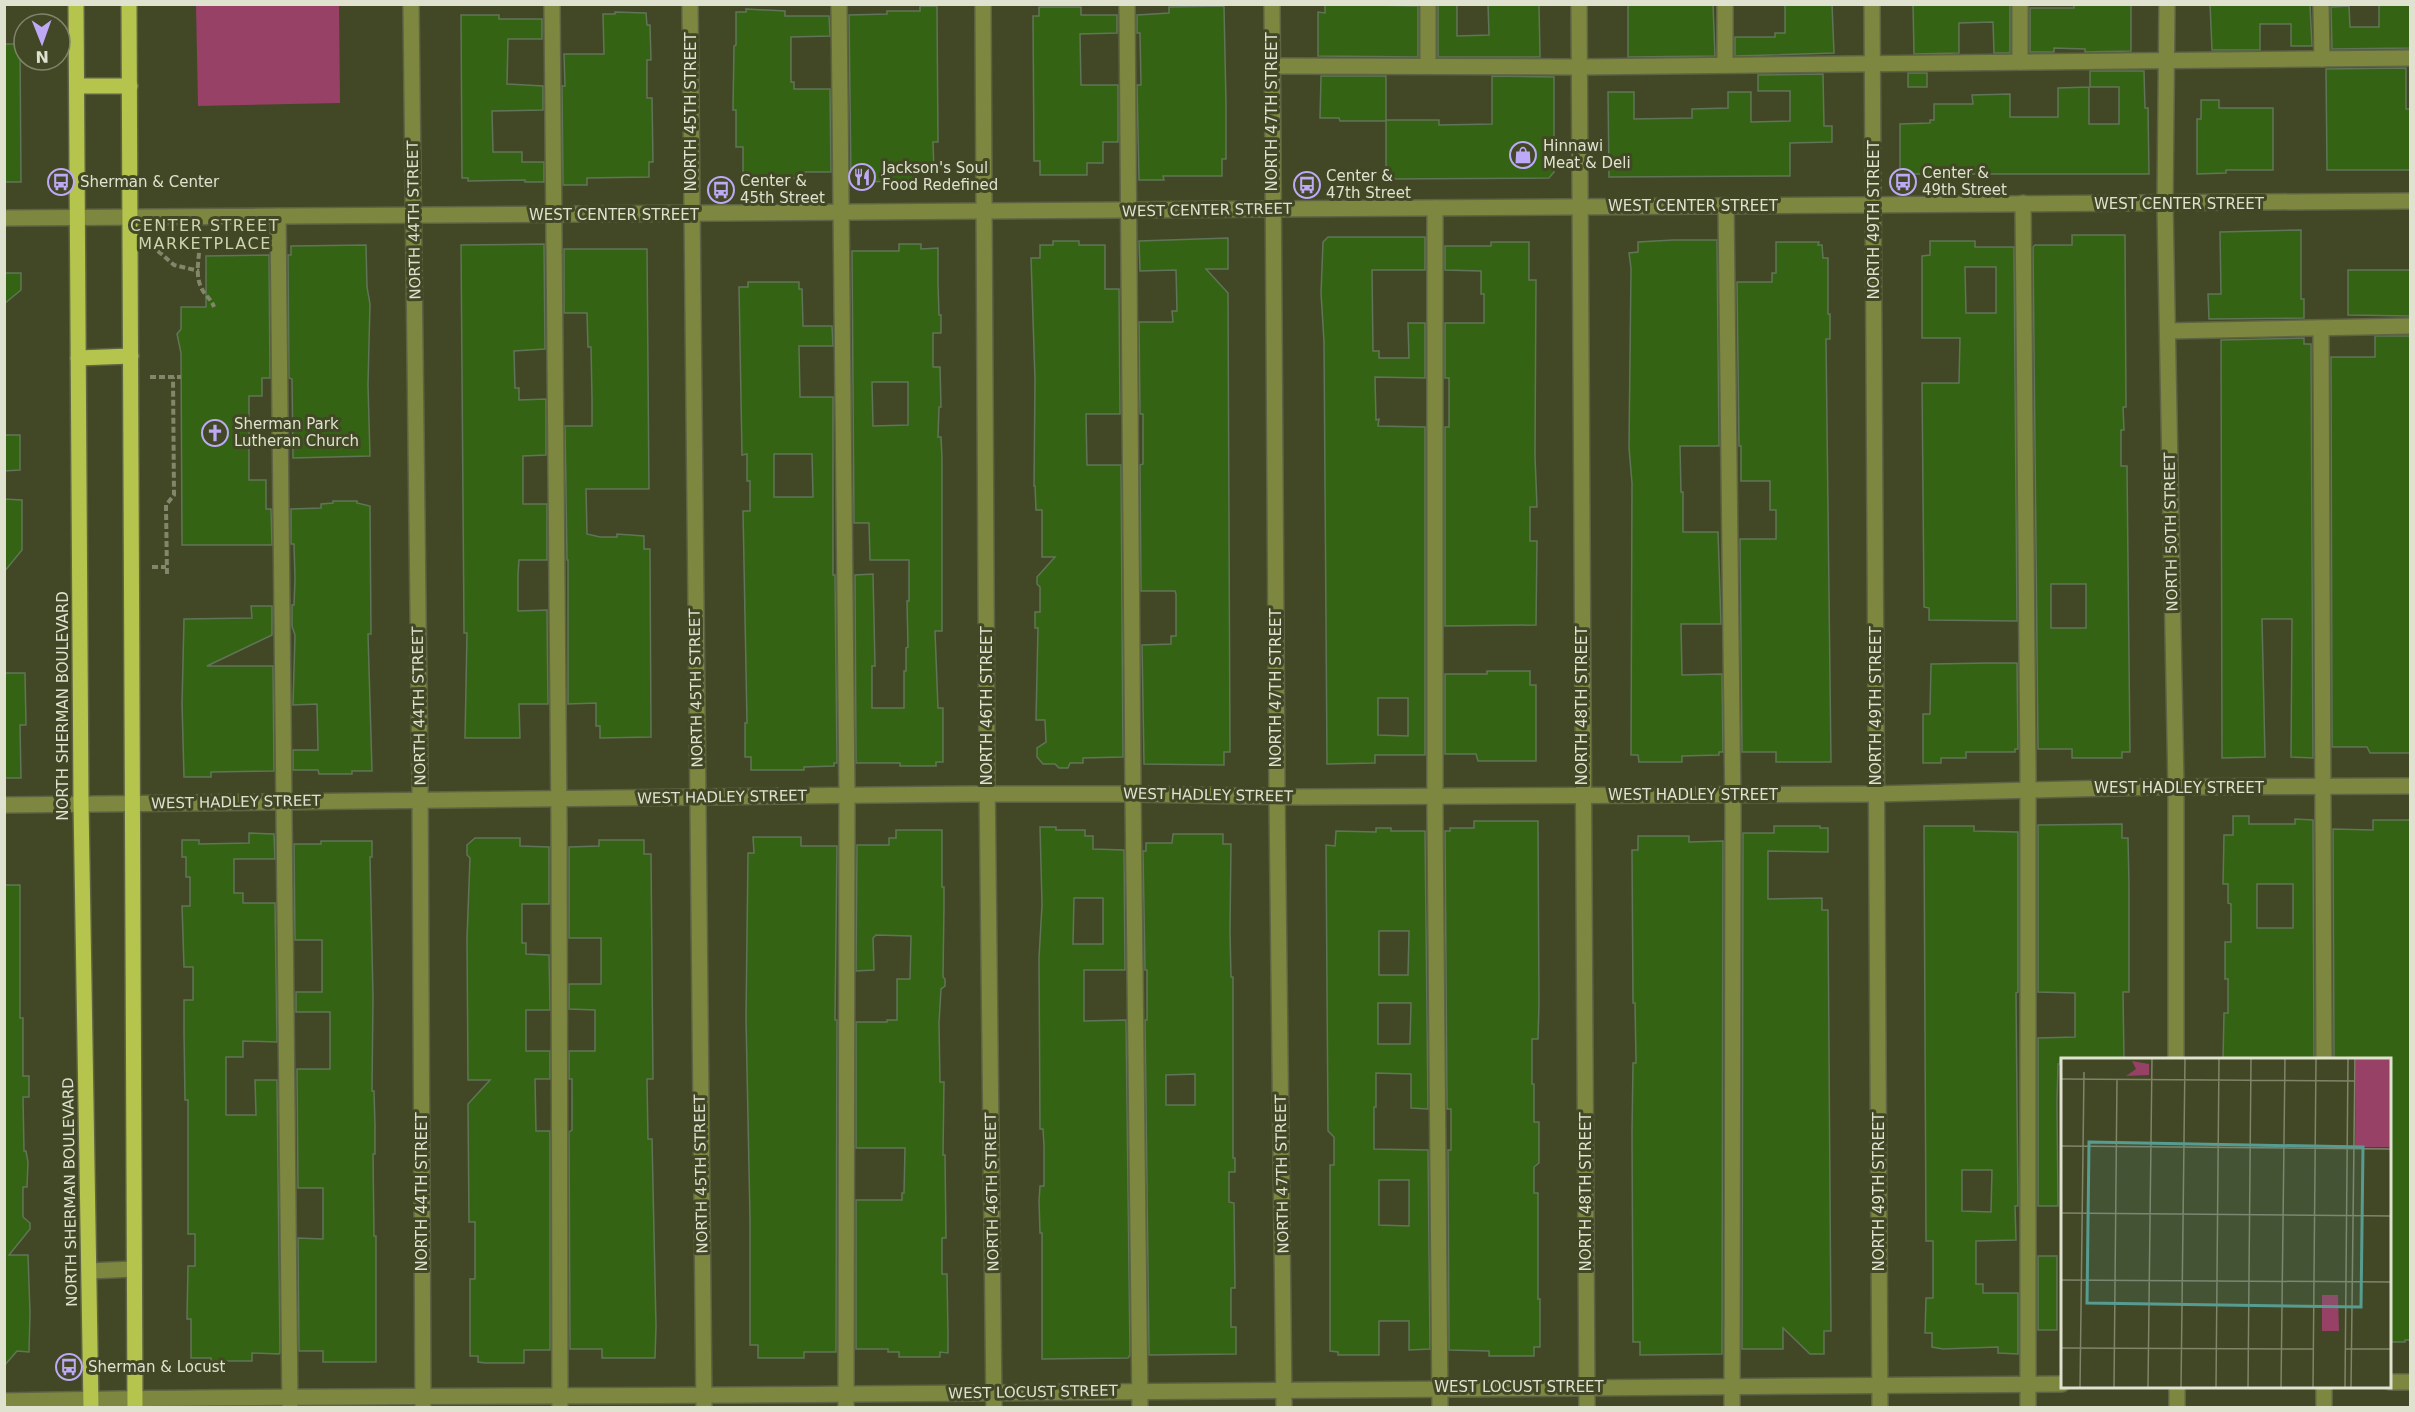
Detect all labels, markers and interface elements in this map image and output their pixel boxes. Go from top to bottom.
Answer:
north arrow [12,12,72,72]
street label: NORTH 45TH STREET [682,32,700,192]
street label: NORTH 47TH STREET [1263,32,1281,192]
text: N [35,47,49,66]
place label: Hinnawi Meat & Deli [1543,137,1631,172]
street label: NORTH 44TH STREET [404,139,424,300]
shop icon: Hinnawi Meat & Deli [1508,140,1538,170]
street label: NORTH 49TH STREET [1865,140,1883,300]
place label: Jackson's Soul Food Redefined [881,159,998,194]
restaurant icon: Jackson's Soul Food Redefined [847,162,877,192]
place label: Center & 49th Street [1922,164,2007,199]
bus stop icon: Sherman & Center [46,167,76,197]
place label: Center & 47th Street [1326,167,1411,202]
bus stop icon: Center & 49th Street [1888,167,1918,197]
bus stop icon: Center & 47th Street [1292,170,1322,200]
place label: Center & 45th Street [740,172,825,207]
place label: Sherman & Center [80,173,220,191]
bus stop icon: Center & 45th Street [706,175,736,205]
street label: WEST CENTER STREET [2094,195,2265,213]
street label: WEST CENTER STREET [1608,197,1779,215]
street label: WEST CENTER STREET [1122,200,1293,220]
street label: WEST CENTER STREET [529,206,700,224]
district label: CENTER STREET MARKETPLACE [130,216,280,253]
place label: Sherman Park Lutheran Church [234,415,359,450]
church icon: Sherman Park Lutheran Church [200,418,230,448]
street label: NORTH 50TH STREET [2161,451,2181,612]
street label: NORTH SHERMAN BOULEVARD [54,591,72,821]
street label: NORTH 45TH STREET [686,607,706,768]
street label: NORTH 47TH STREET [1267,608,1285,768]
street label: NORTH 44TH STREET [409,625,429,786]
street label: NORTH 46TH STREET [978,626,996,786]
street label: NORTH 48TH STREET [1573,626,1591,786]
street label: NORTH 49TH STREET [1867,626,1885,786]
street label: WEST HADLEY STREET [2094,779,2265,797]
street label: WEST HADLEY STREET [1123,785,1294,805]
street label: WEST HADLEY STREET [1608,786,1779,804]
street label: WEST HADLEY STREET [637,787,808,807]
street label: WEST HADLEY STREET [151,792,322,812]
inset map [2061,1058,2391,1388]
street label: NORTH SHERMAN BOULEVARD [59,1077,81,1307]
street label: NORTH 45TH STREET [691,1093,711,1254]
street label: NORTH 47TH STREET [1272,1093,1292,1254]
street label: NORTH 46TH STREET [982,1111,1002,1272]
street label: NORTH 44TH STREET [413,1112,431,1272]
street label: NORTH 48TH STREET [1577,1112,1595,1272]
street label: NORTH 49TH STREET [1870,1112,1888,1272]
bus stop icon: Sherman & Locust [54,1352,84,1382]
place label: Sherman & Locust [88,1358,226,1376]
street label: WEST LOCUST STREET [1434,1378,1605,1396]
street label: WEST LOCUST STREET [948,1382,1119,1402]

